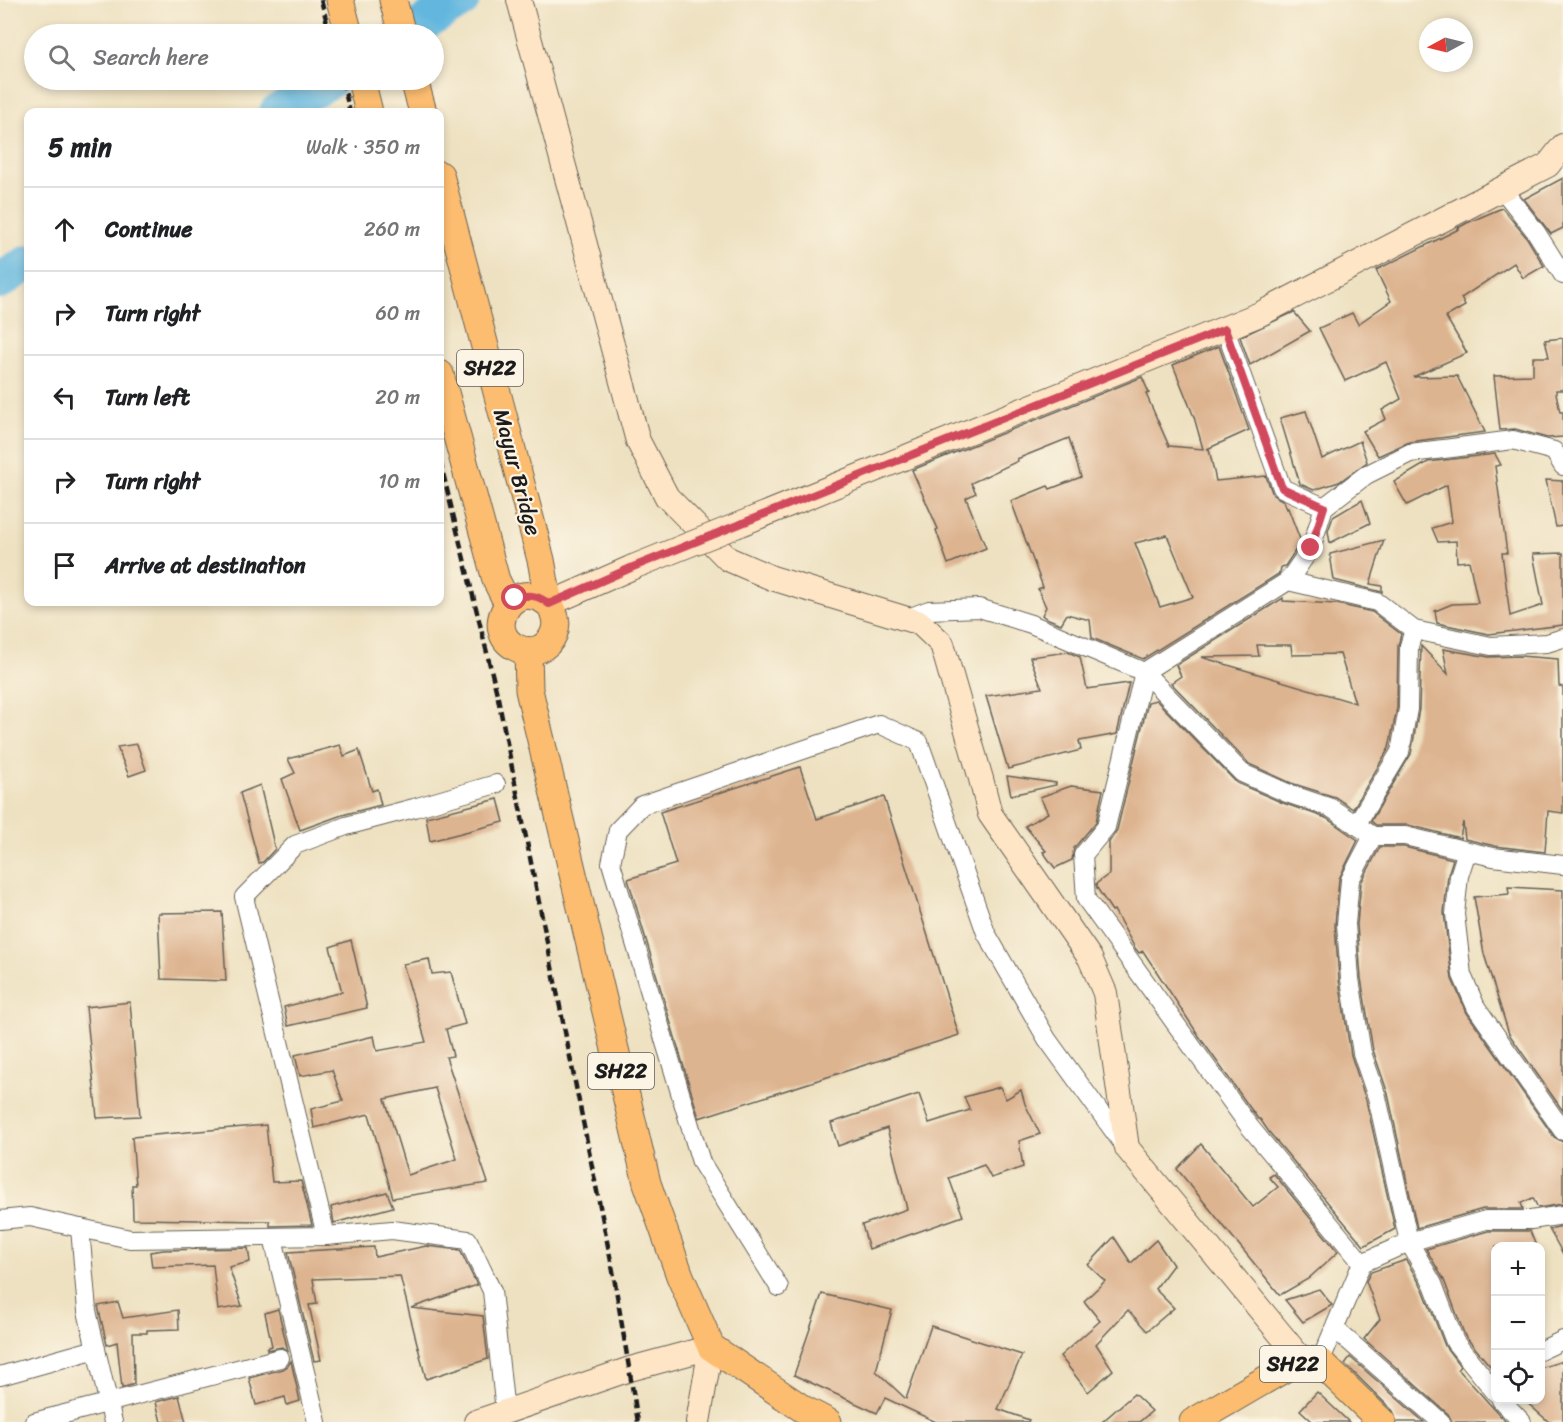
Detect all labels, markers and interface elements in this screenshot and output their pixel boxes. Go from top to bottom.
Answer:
north arrow [1419,18,1473,72]
search box [24,24,444,90]
text: Search here [93,38,209,77]
icon: search [45,41,78,74]
text: 5 min [48,124,112,170]
text: Walk · 350 m [306,130,420,165]
text: Continue [105,210,193,249]
text: 260 m [364,212,420,247]
icon: ahead [48,213,81,246]
text: Turn right [105,294,200,333]
text: 60 m [375,296,420,331]
icon: right [48,297,81,330]
road number: SH22 [457,350,523,386]
text: Turn left [105,378,190,417]
text: 20 m [375,380,420,415]
icon: left [48,381,81,414]
street label: Mayur Bridge [482,404,553,540]
text: Turn right [105,462,200,501]
text: 10 m [378,464,420,499]
icon: right [48,465,81,498]
route end [1297,534,1323,560]
text: Arrive at destination [105,546,306,585]
icon: arrive [48,549,81,582]
route start [501,584,527,610]
road number: SH22 [588,1053,654,1089]
map controls [1491,1242,1545,1404]
button: + [1491,1242,1545,1296]
button: − [1491,1296,1545,1350]
road number: SH22 [1260,1346,1326,1382]
button: locate [1491,1350,1545,1404]

